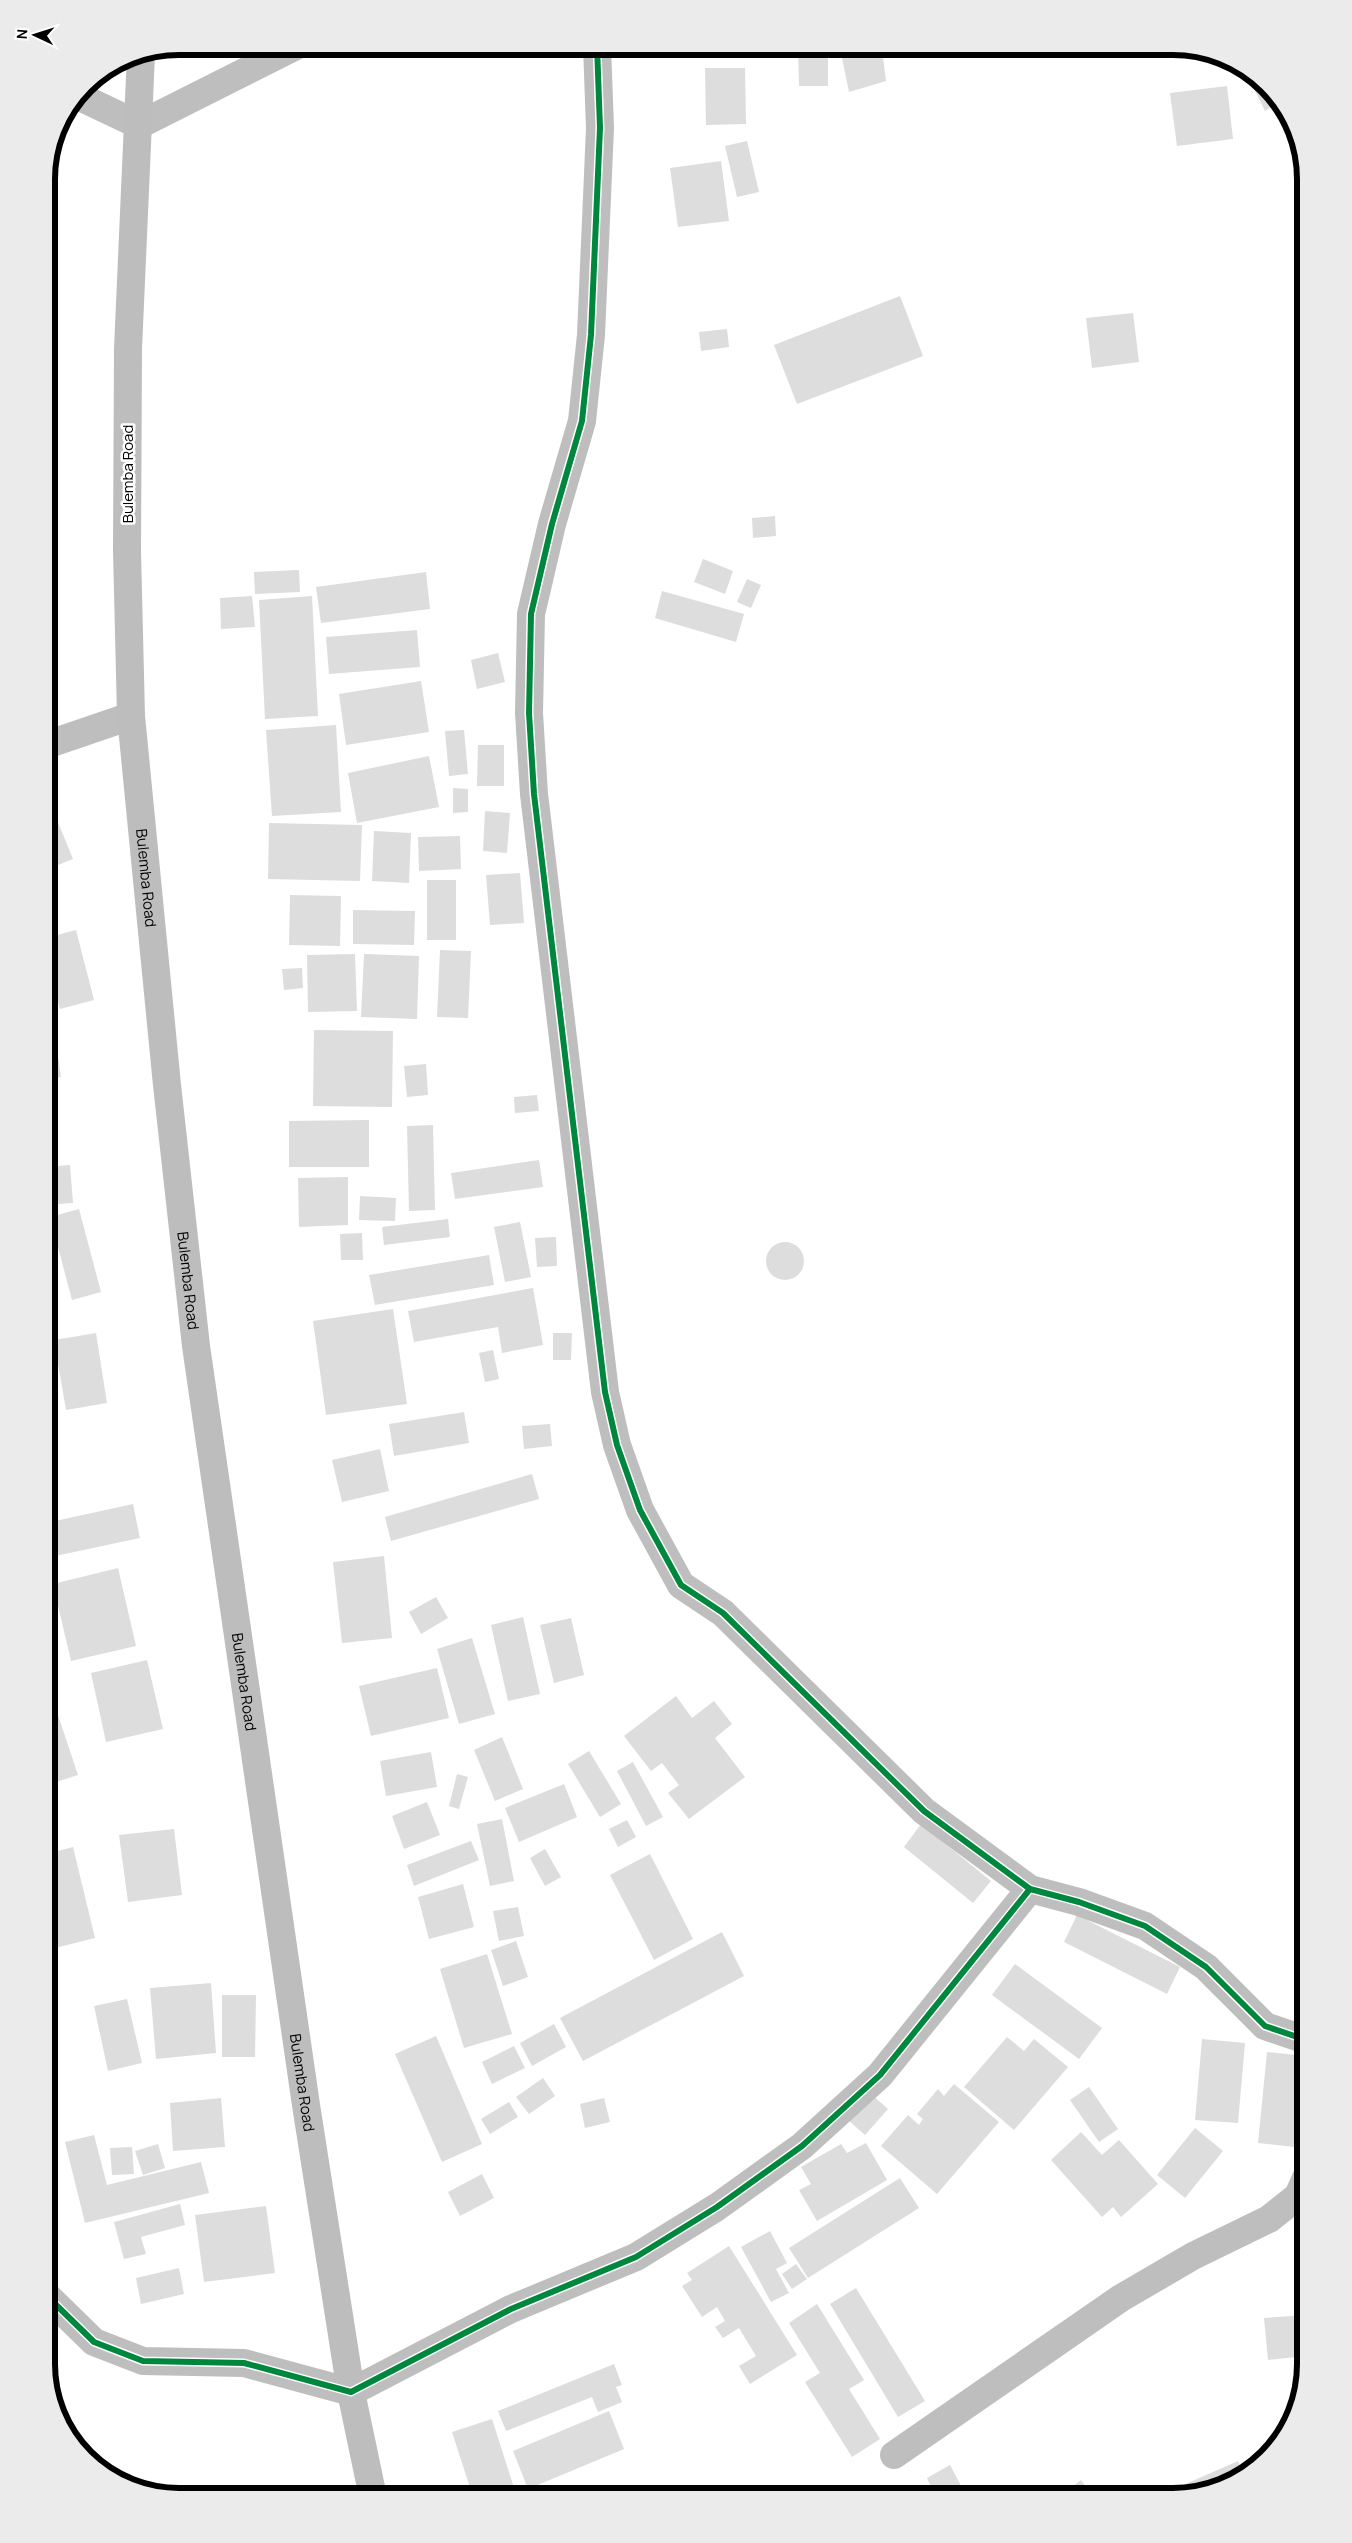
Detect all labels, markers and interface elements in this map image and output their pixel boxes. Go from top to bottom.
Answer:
north arrow [10,10,60,60]
text: N [12,28,31,40]
street label: Bulemba Road [117,425,138,523]
street label: Bulemba Road [132,828,162,928]
street label: Bulemba Road [173,1230,205,1331]
street label: Bulemba Road [227,1631,262,1732]
street label: Bulemba Road [285,2032,321,2133]

